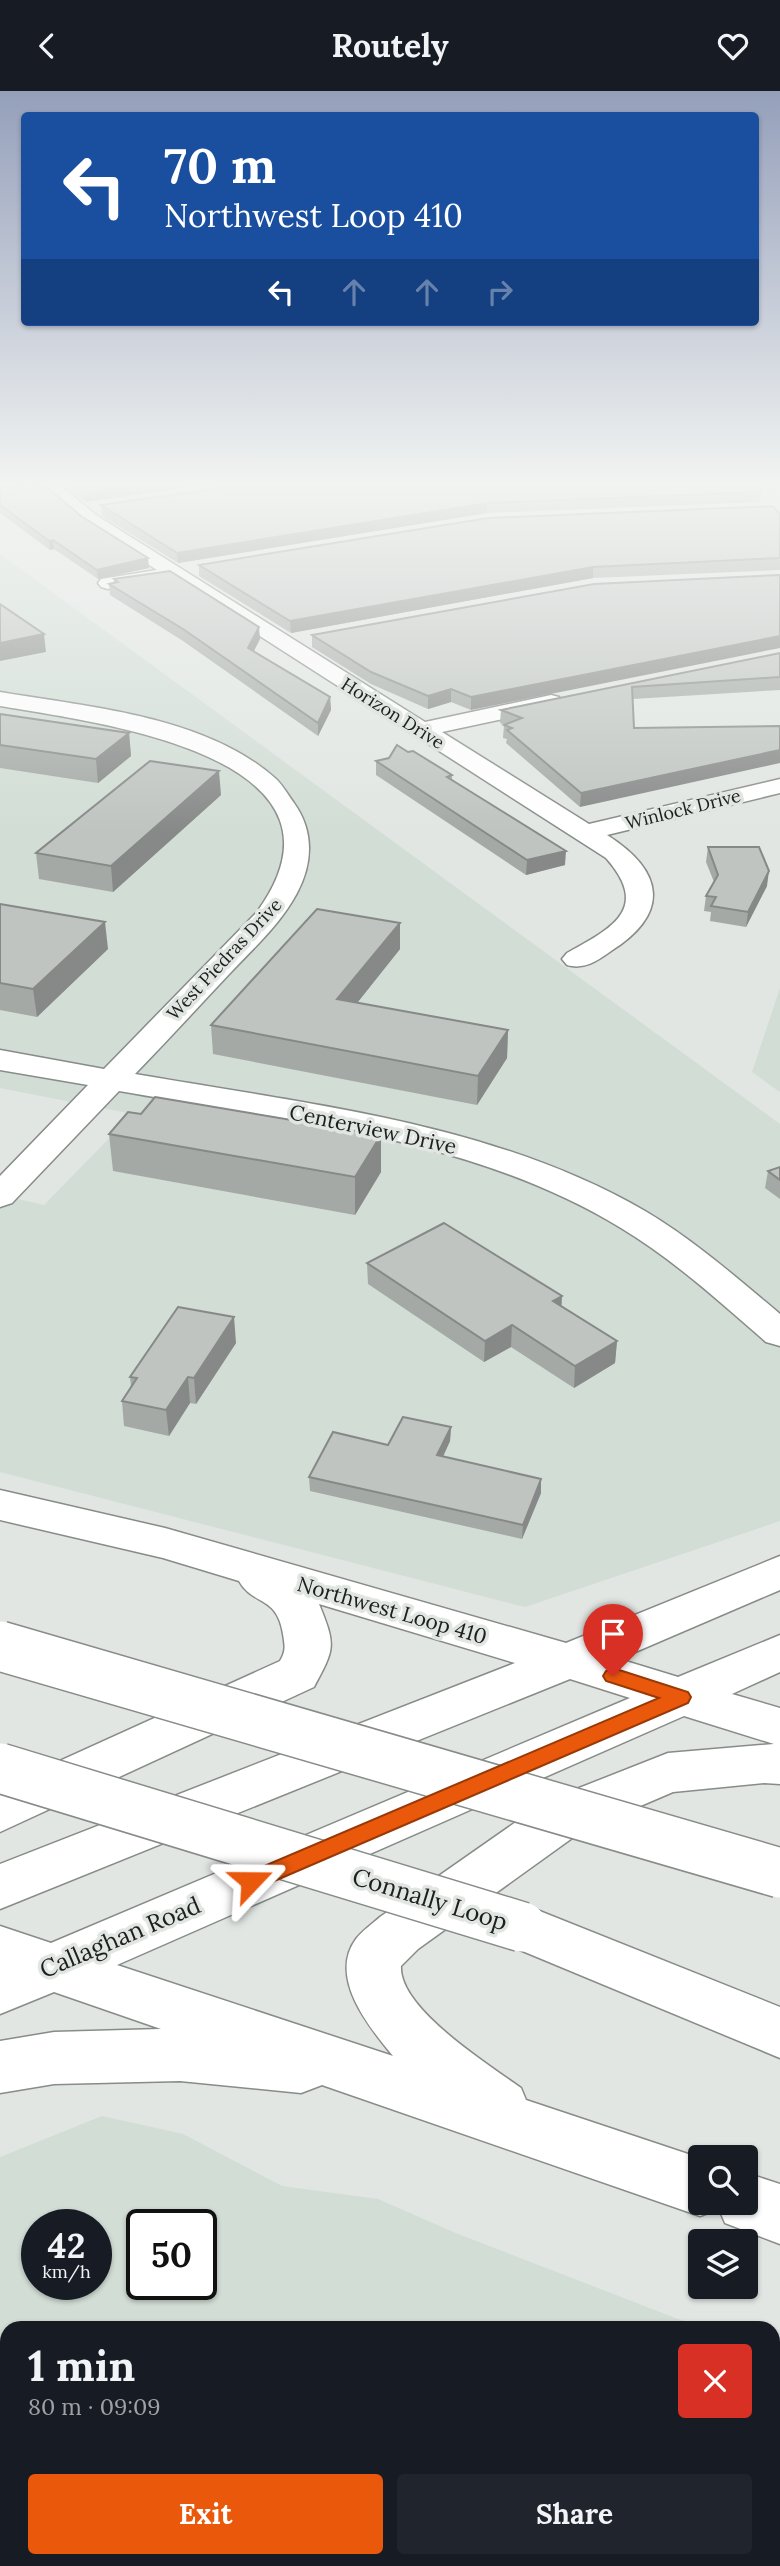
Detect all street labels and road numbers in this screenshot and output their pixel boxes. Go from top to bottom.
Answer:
street label: Horizon Drive [337,672,449,754]
street label: Winlock Drive [623,784,743,834]
street label: West Piedras Drive [162,893,287,1025]
street label: Centerview Drive [287,1098,459,1160]
street label: Northwest Loop 410 [294,1570,490,1650]
street label: Connally Loop [349,1861,511,1937]
street label: Callaghan Road [35,1889,205,1985]

